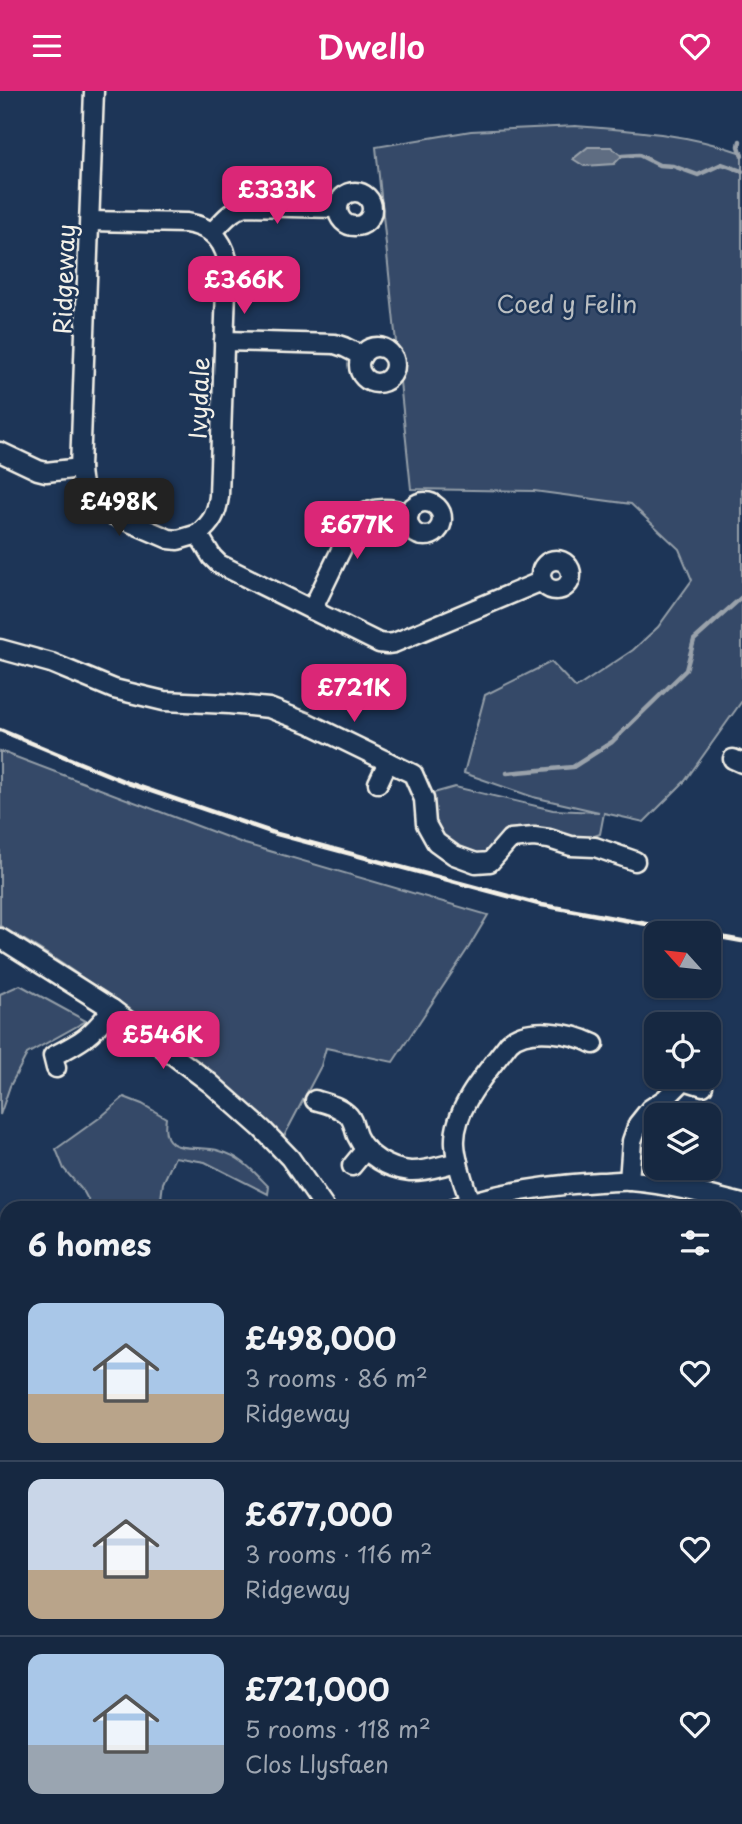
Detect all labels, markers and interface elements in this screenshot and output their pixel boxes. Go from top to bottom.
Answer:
text: Dwello [317,22,425,70]
icon: menu [28,27,66,65]
icon: heart [676,27,714,65]
pin: £333K [228,167,326,226]
text: £333K [238,171,316,206]
street label: Ridgeway [43,223,83,335]
pin: £366K [195,257,293,316]
text: £366K [204,261,284,296]
park label: Coed y Felin [497,285,637,321]
street label: Ivydale [179,356,217,440]
pin: £498K [70,479,168,538]
text: £498K [80,483,158,518]
pin: £677K [308,501,406,561]
text: £677K [320,506,394,541]
pin: £721K [305,665,403,724]
text: £721K [317,669,391,704]
north arrow [644,921,721,997]
map controls [644,921,721,1180]
pin: £546K [114,1011,212,1071]
button: locate [644,1012,721,1089]
text: £546K [123,1016,203,1051]
button: layers [644,1103,721,1180]
text: 6 homes [28,1221,151,1266]
icon: filters [676,1224,714,1262]
text: £498,000 [245,1315,396,1360]
icon: home [84,1331,168,1415]
icon: heart [676,1354,714,1392]
text: 3 rooms · 86 m² [245,1360,428,1395]
text: Ridgeway [245,1395,351,1430]
text: £677,000 [245,1491,393,1536]
icon: home [84,1507,168,1591]
icon: heart [676,1530,714,1568]
text: 3 rooms · 116 m² [245,1536,432,1571]
text: Ridgeway [245,1571,351,1606]
text: £721,000 [245,1666,390,1711]
icon: home [84,1682,168,1766]
icon: heart [676,1705,714,1743]
text: 5 rooms · 118 m² [245,1711,431,1746]
text: Clos Llysfaen [245,1746,389,1781]

